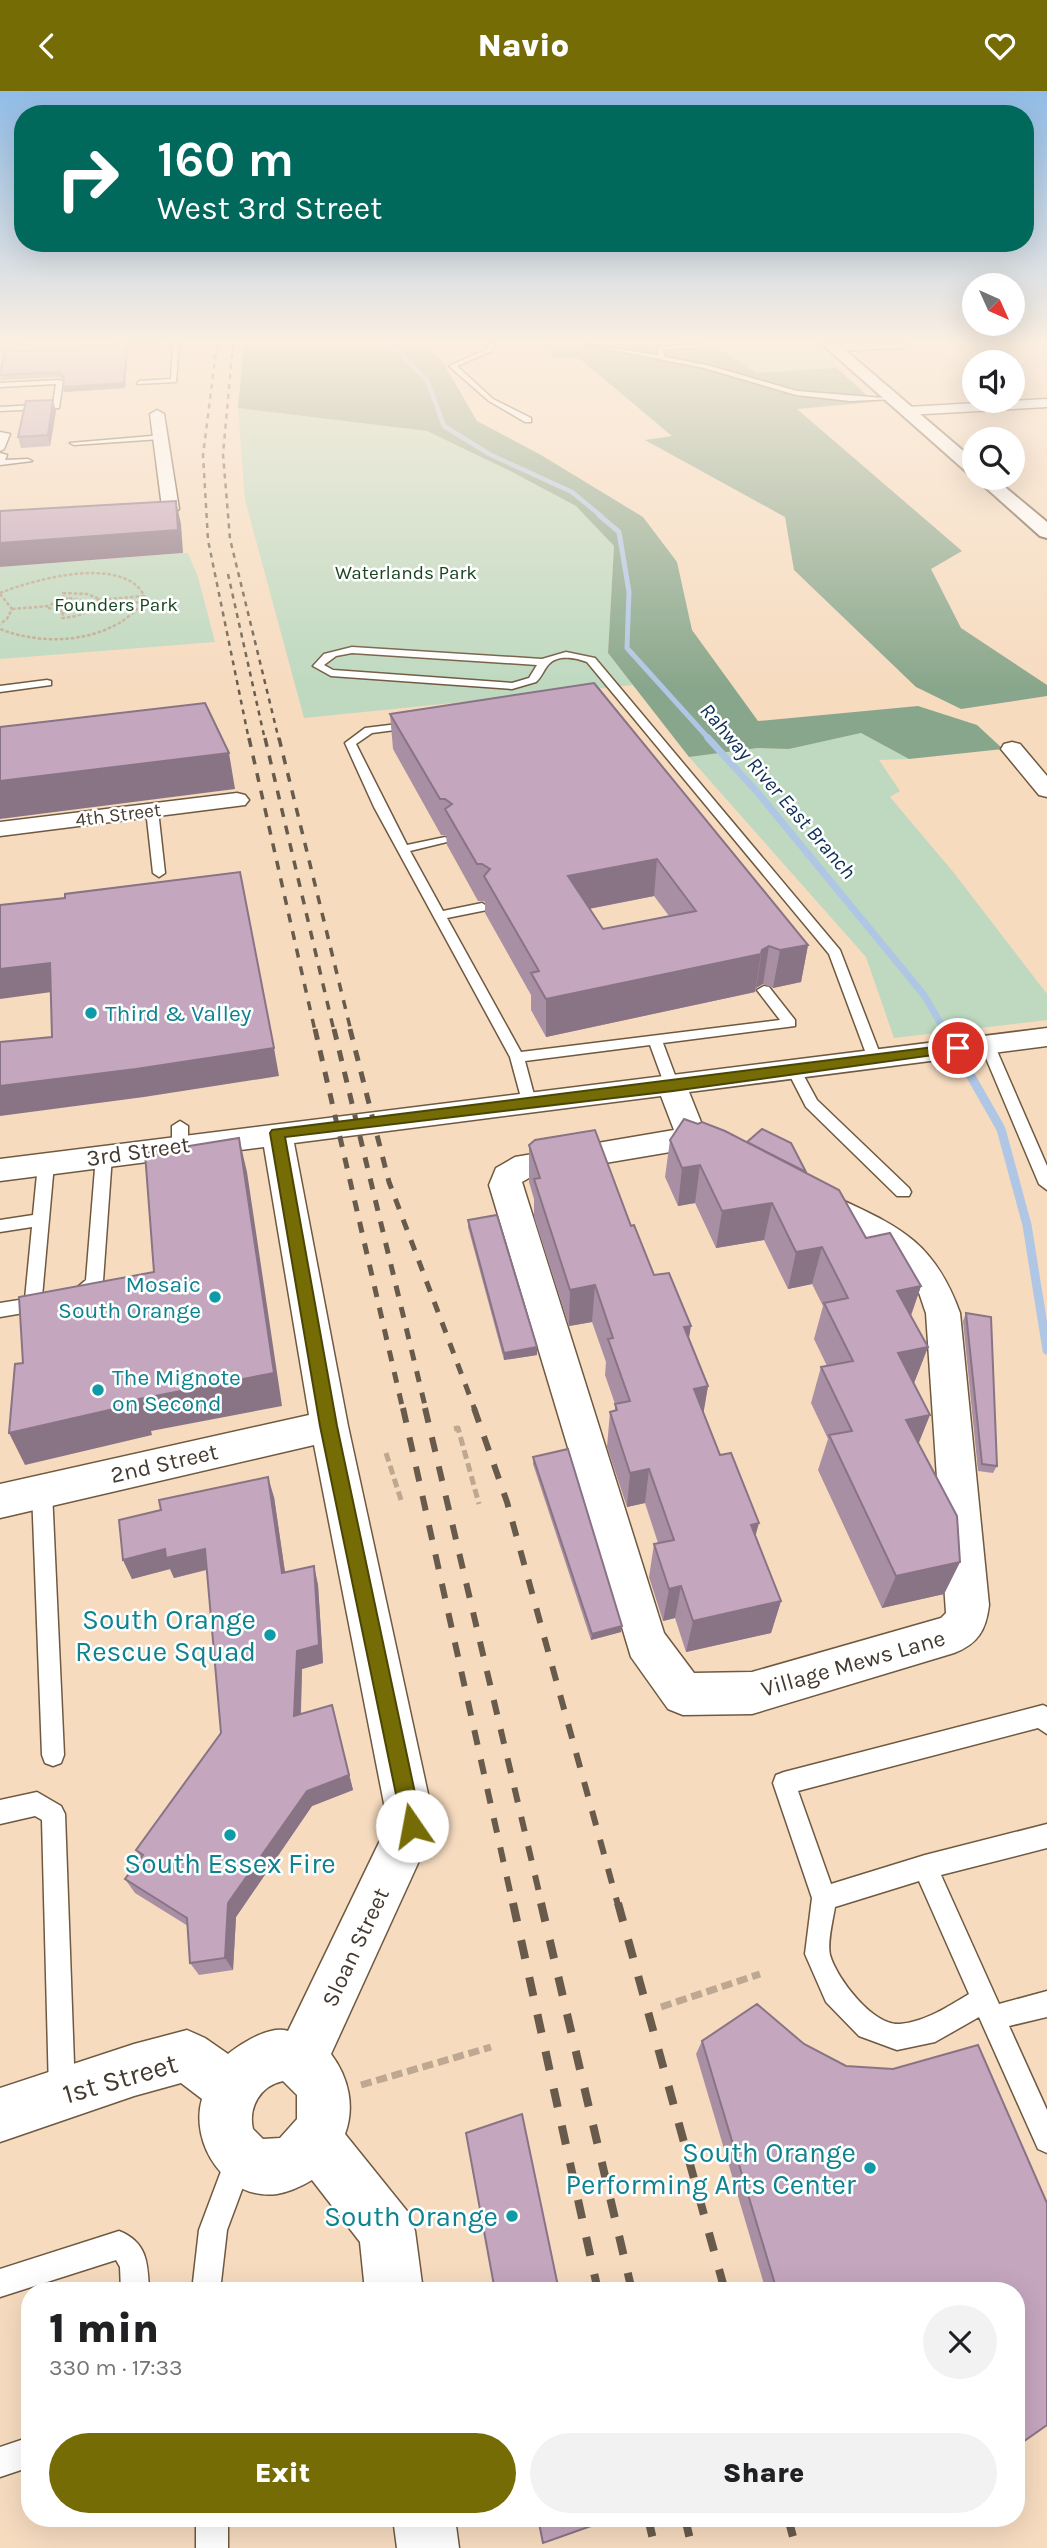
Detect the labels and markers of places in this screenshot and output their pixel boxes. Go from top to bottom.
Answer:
place label: Third & Valley [105,1000,252,1027]
marker: Third & Valley [83,1005,99,1021]
pin [928,1018,988,1078]
place label: Mosaic South Orange [58,1271,201,1324]
marker: Mosaic South Orange [207,1289,223,1305]
place label: The Mignote on Second [112,1364,241,1417]
marker: The Mignote on Second [90,1382,106,1398]
place label: South Orange Rescue Squad [75,1603,256,1668]
marker: South Orange Rescue Squad [262,1627,278,1643]
marker: South Essex Fire [222,1827,238,1843]
place label: South Essex Fire [124,1847,336,1880]
place label: South Orange Performing Arts Center [566,2136,857,2201]
marker: South Orange Performing Arts Center [862,2160,878,2176]
place label: South Orange [324,2200,498,2233]
marker: South Orange [504,2208,520,2224]

